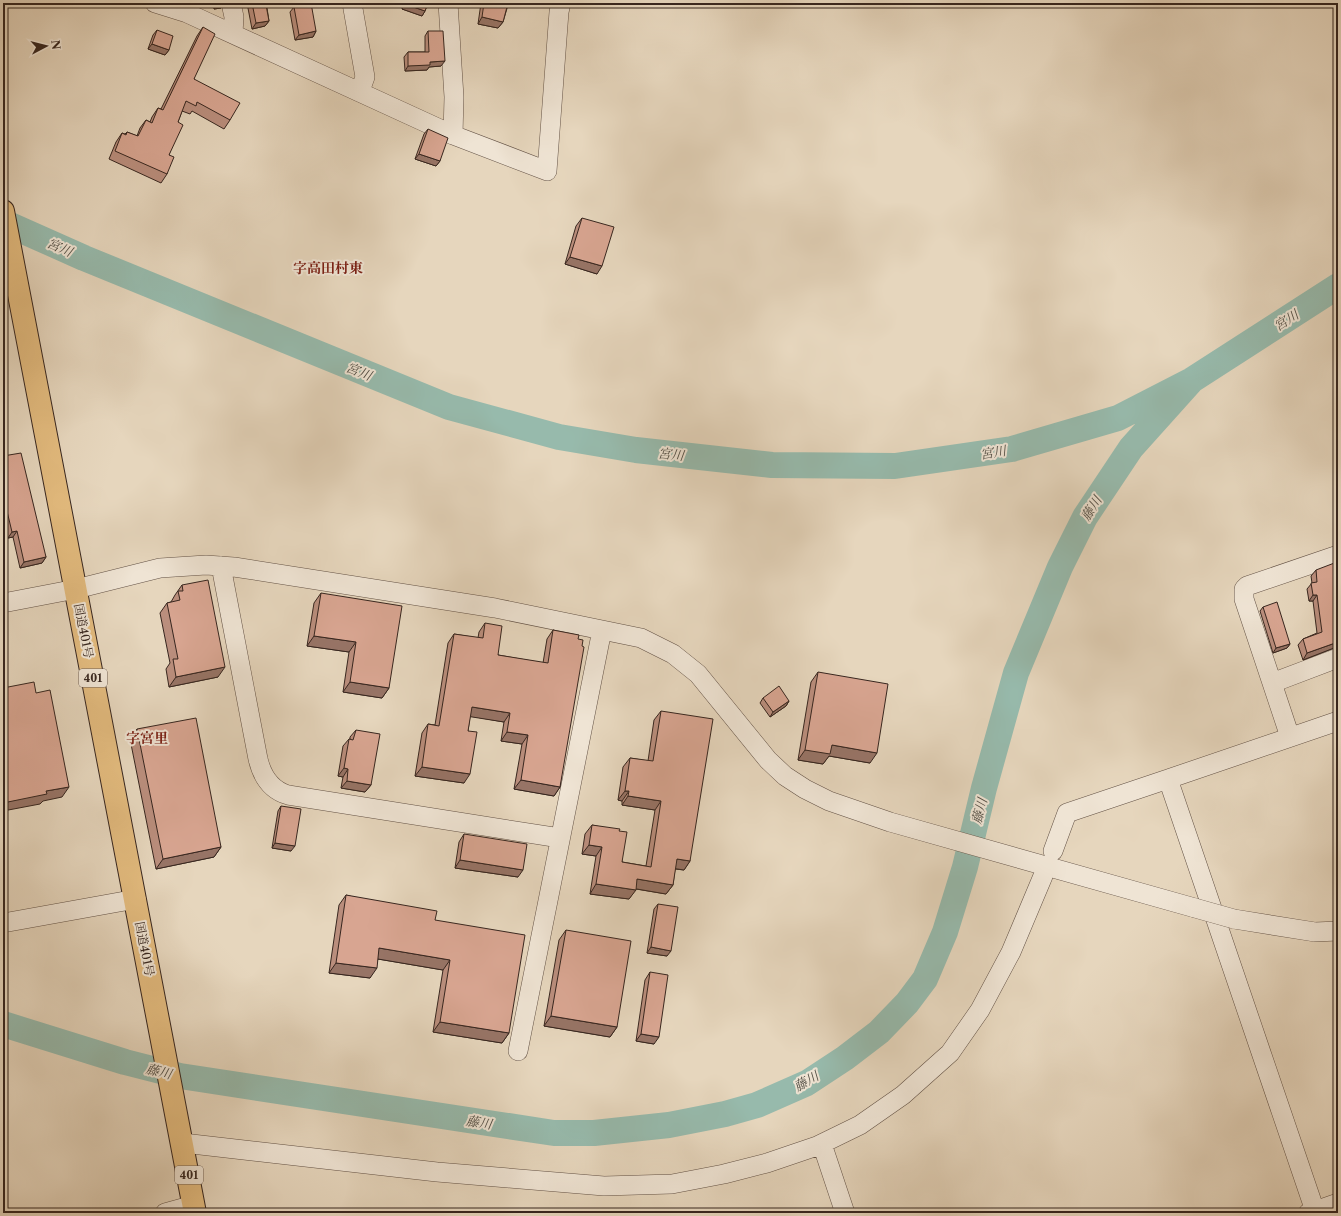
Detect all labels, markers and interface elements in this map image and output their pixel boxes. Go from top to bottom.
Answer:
north arrow [26,26,66,66]
text: N [48,39,64,51]
water label: 宮川 [45,234,77,260]
district label: 字高田村東 [293,259,363,277]
water label: 宮川 [1271,305,1303,334]
water label: 宮川 [344,359,376,384]
water label: 宮川 [979,442,1009,462]
water label: 宮川 [657,445,687,464]
water label: 藤川 [1077,491,1106,523]
street label: 国道401号 [71,602,97,660]
road number: 401 [79,669,107,687]
district label: 字宮里 [126,729,168,747]
water label: 藤川 [968,794,991,826]
street label: 国道401号 [132,920,158,978]
water label: 藤川 [144,1060,175,1082]
water label: 藤川 [791,1067,823,1094]
water label: 藤川 [465,1112,495,1132]
road number: 401 [175,1166,203,1184]

